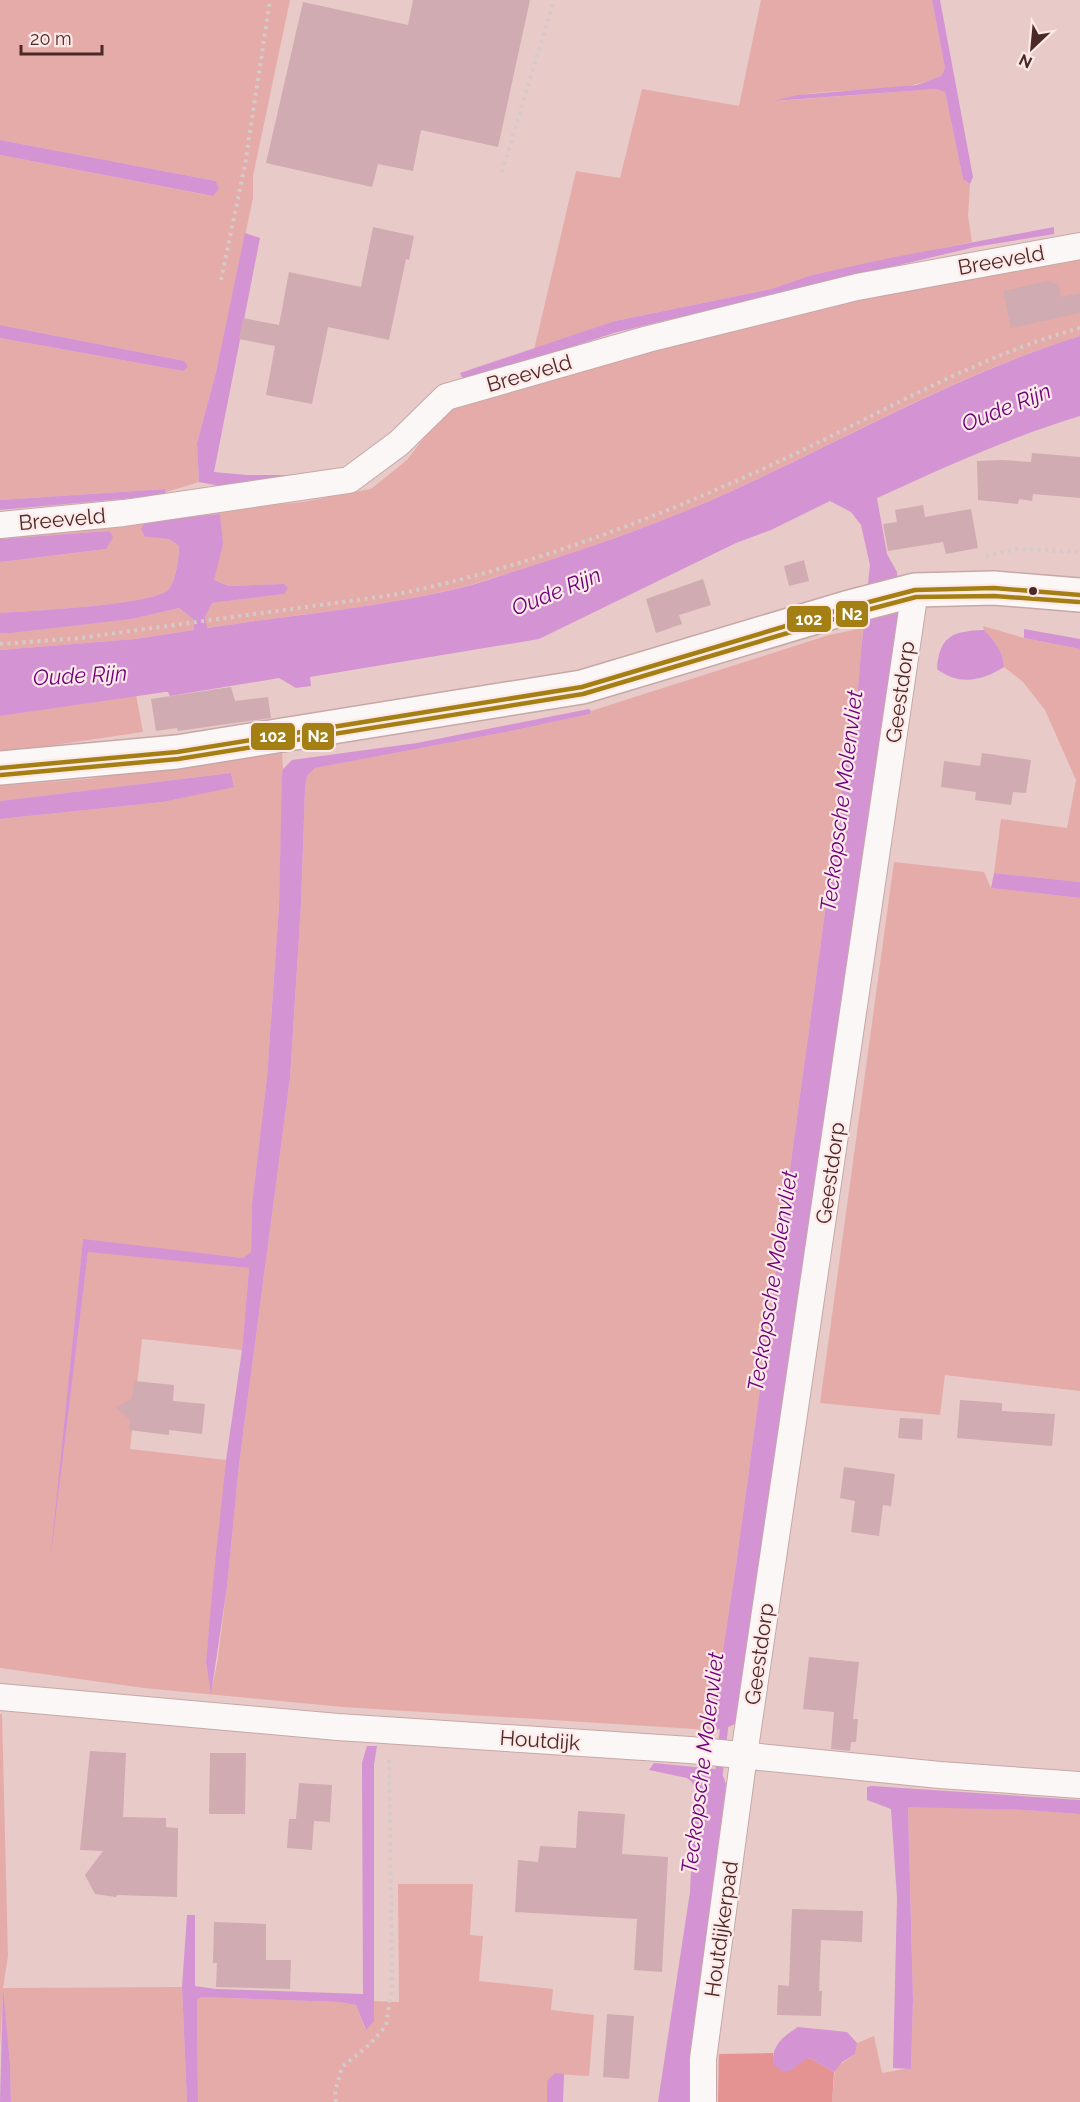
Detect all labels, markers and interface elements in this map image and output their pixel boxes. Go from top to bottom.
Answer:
scale bar [21,18,102,56]
north arrow [1002,18,1062,78]
text: 20 m [30,28,72,49]
text: N [1016,50,1035,72]
street label: Breeveld [956,240,1046,280]
street label: Breeveld [484,349,574,397]
water label: Oude Rijn [957,377,1055,437]
street label: Breeveld [17,503,107,535]
water label: Oude Rijn [507,561,605,621]
unlabelled marker [1027,585,1039,597]
line badge: N2 [835,600,869,628]
line badge: 102 [786,605,832,633]
text: N2 [841,605,863,624]
text: 102 [796,610,822,629]
street label: Geestdorp [880,639,920,745]
water label: Oude Rijn [32,660,128,690]
water label: Teckopsche Molenvliet [815,688,868,913]
line badge: 102 [250,722,296,751]
line badge: N2 [301,722,335,751]
text: 102 [260,727,286,746]
text: N2 [307,727,329,746]
street label: Geestdorp [810,1120,850,1226]
water label: Teckopsche Molenvliet [742,1168,802,1393]
street label: Geestdorp [739,1601,779,1707]
water label: Teckopsche Molenvliet [676,1650,729,1875]
street label: Houtdijk [499,1725,581,1755]
street label: Houtdijkerpad [699,1859,743,1999]

